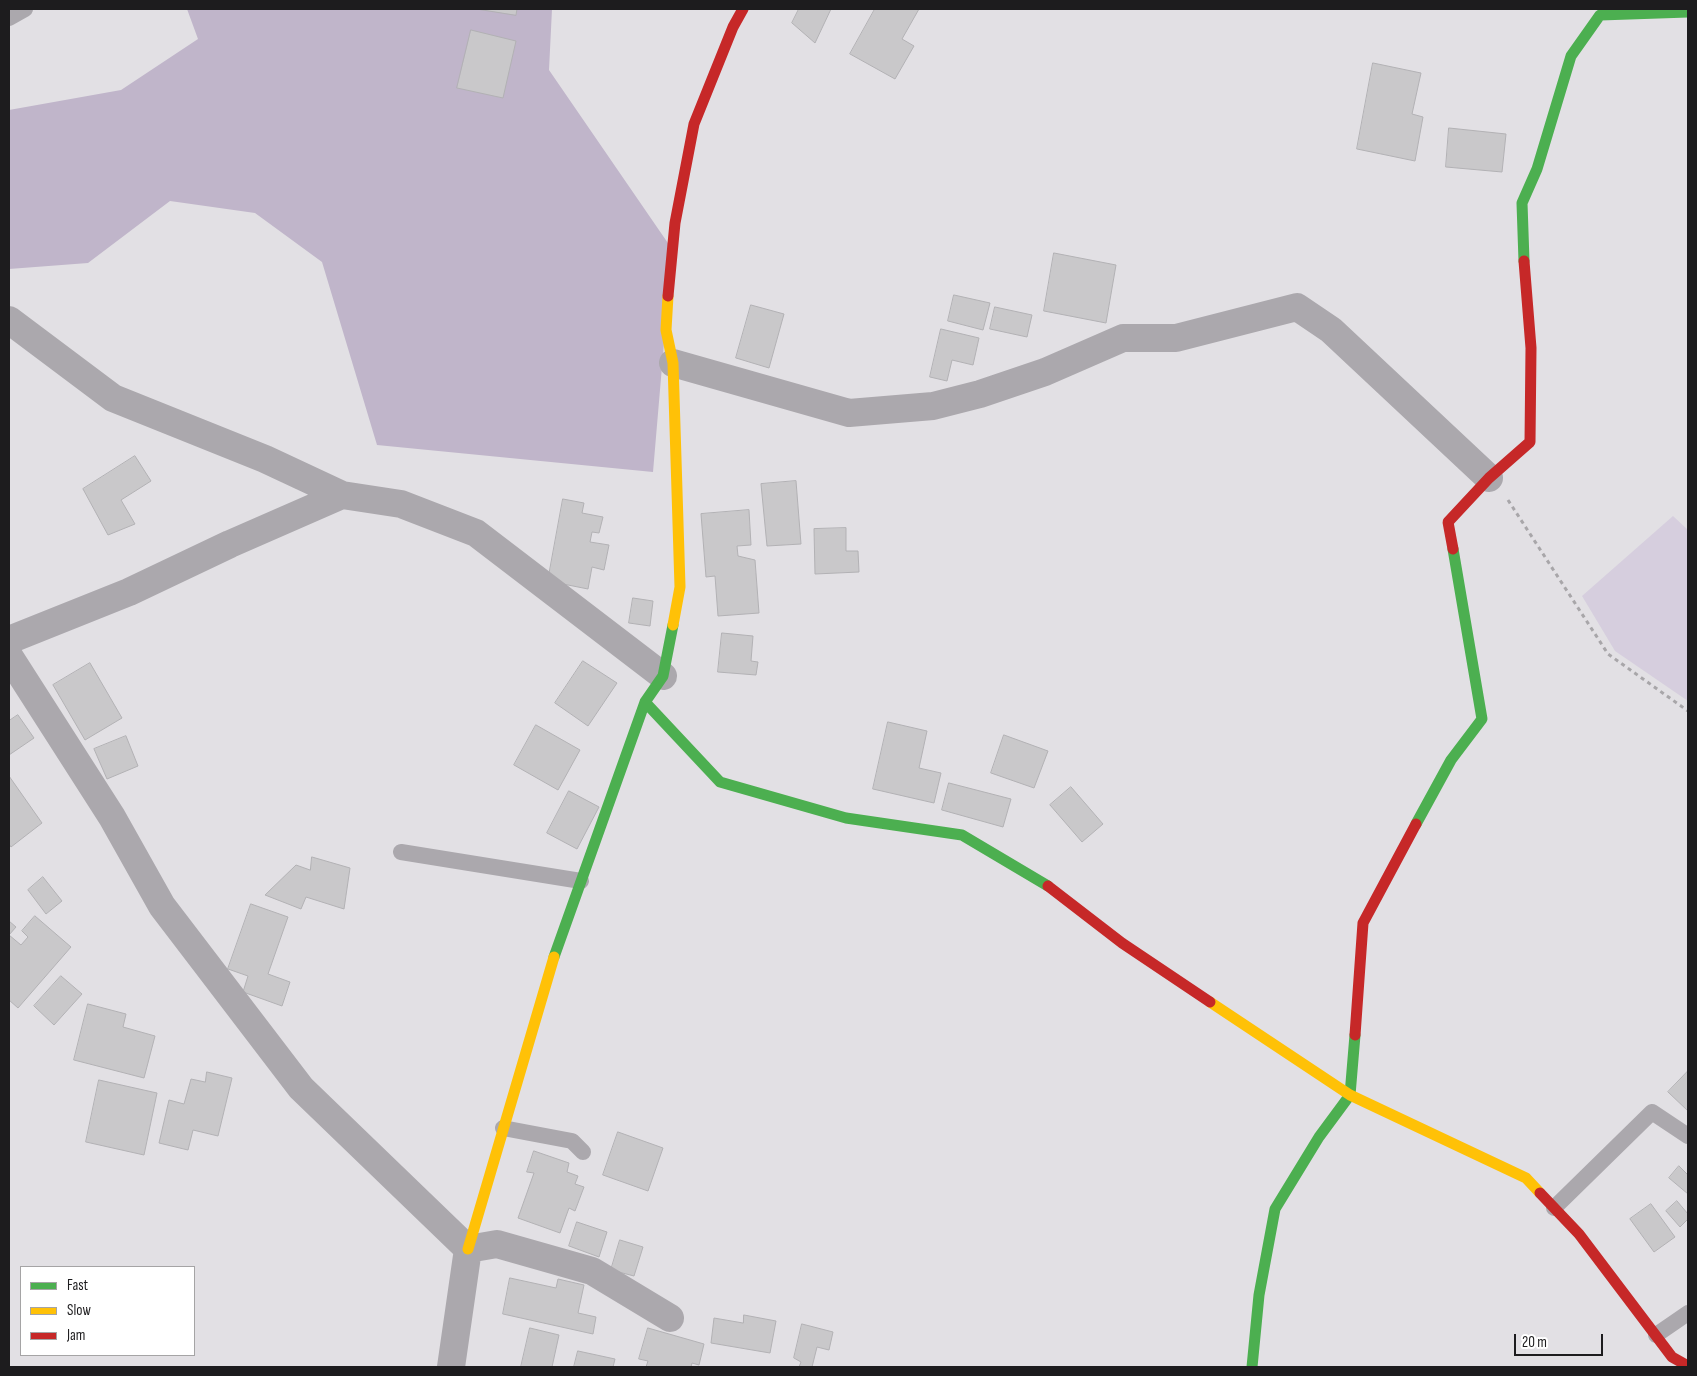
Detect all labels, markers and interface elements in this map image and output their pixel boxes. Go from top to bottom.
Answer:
legend [20,1266,195,1356]
text: Fast [67,1276,88,1295]
text: Slow [67,1301,91,1320]
scale bar [1517,1324,1606,1356]
text: Jam [67,1326,85,1345]
text: 20 m [1522,1333,1547,1352]

